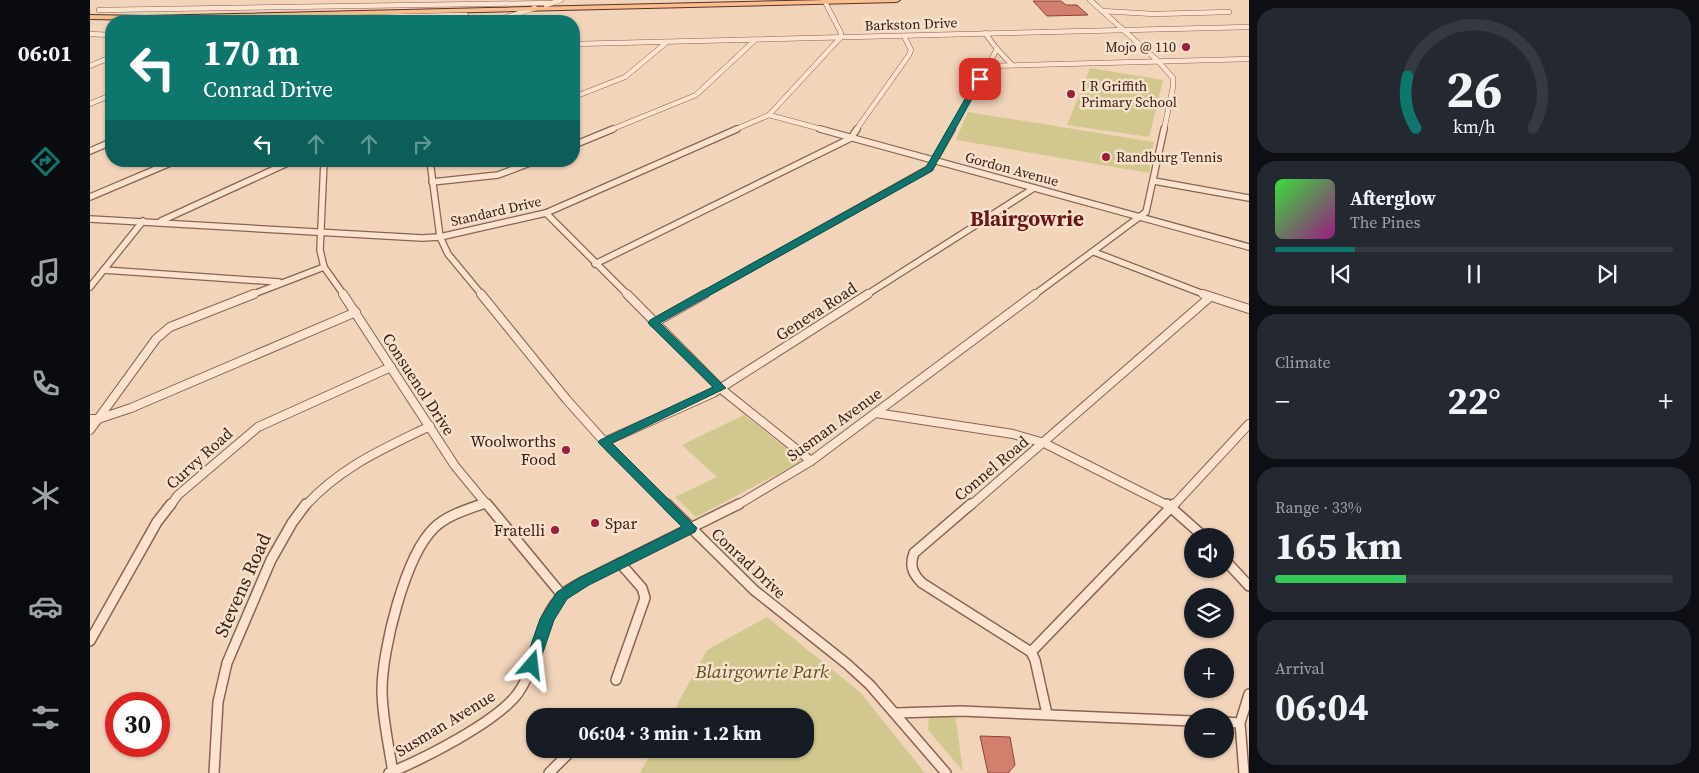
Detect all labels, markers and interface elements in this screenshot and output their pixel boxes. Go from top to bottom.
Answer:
street label: Barkston Drive [864,12,958,36]
text: 170 m [203,29,299,77]
icon: left [120,35,185,100]
place label: Mojo @ 110 [1105,37,1176,57]
text: 06:01 [18,38,72,68]
marker: Mojo @ 110 [1180,41,1192,53]
text: 26 [1446,53,1502,124]
pin [959,58,1001,100]
icon: arrive [966,65,994,93]
text: Conrad Drive [203,74,333,104]
place label: I R Griffith Primary School [1081,76,1177,112]
marker: I R Griffith Primary School [1065,88,1077,100]
text: km/h [1453,114,1496,139]
icon: left [249,130,277,158]
icon: ahead [302,130,330,158]
icon: ahead [355,130,383,158]
icon: right [408,130,436,158]
icon: directions [28,144,63,179]
street label: Gordon Avenue [963,147,1061,191]
place label: Randburg Tennis [1116,147,1223,167]
marker: Randburg Tennis [1100,151,1112,163]
text: Afterglow [1350,185,1436,211]
street label: Standard Drive [449,191,543,231]
district label: Blairgowrie [970,204,1084,233]
text: The Pines [1350,211,1420,233]
icon: music [28,255,63,290]
icon: previous [1327,260,1355,288]
icon: pause [1460,260,1488,288]
icon: next [1593,260,1621,288]
street label: Geneva Road [771,277,861,345]
street label: Consuenol Drive [378,328,460,440]
text: Climate [1275,351,1331,373]
icon: phone [28,366,63,401]
text: 22° [1447,375,1501,427]
street label: Susman Avenue [782,382,886,466]
text: − [1275,382,1290,420]
text: + [1658,382,1673,420]
street label: Curvy Road [161,422,237,494]
place label: Woolworths Food [470,430,556,470]
street label: Connel Road [949,430,1033,506]
marker: Woolworths Food [560,444,572,456]
icon: climate [28,478,63,513]
text: Range · 33% [1275,496,1362,518]
place label: Spar [605,512,637,534]
marker: Spar [589,517,601,529]
place label: Fratelli [494,519,545,541]
text: 165 km [1275,520,1402,572]
street label: Conrad Drive [707,523,791,603]
marker: Fratelli [549,524,561,536]
map controls [1184,528,1234,758]
button: sound [1184,528,1234,578]
street label: Stevens Road [207,529,277,641]
button: layers [1184,588,1234,638]
icon: car [28,589,63,624]
position arrow [505,638,557,690]
button: + [1184,648,1234,698]
text: Arrival [1275,657,1324,679]
park label: Blairgowrie Park [694,658,829,684]
text: 06:04 [1275,681,1369,733]
street label: Susman Avenue [391,685,499,761]
speed limit sign: 30 [105,692,170,757]
icon: filters [28,700,63,735]
button: − [1184,708,1234,758]
text: 06:04 · 3 min · 1.2 km [579,720,761,746]

